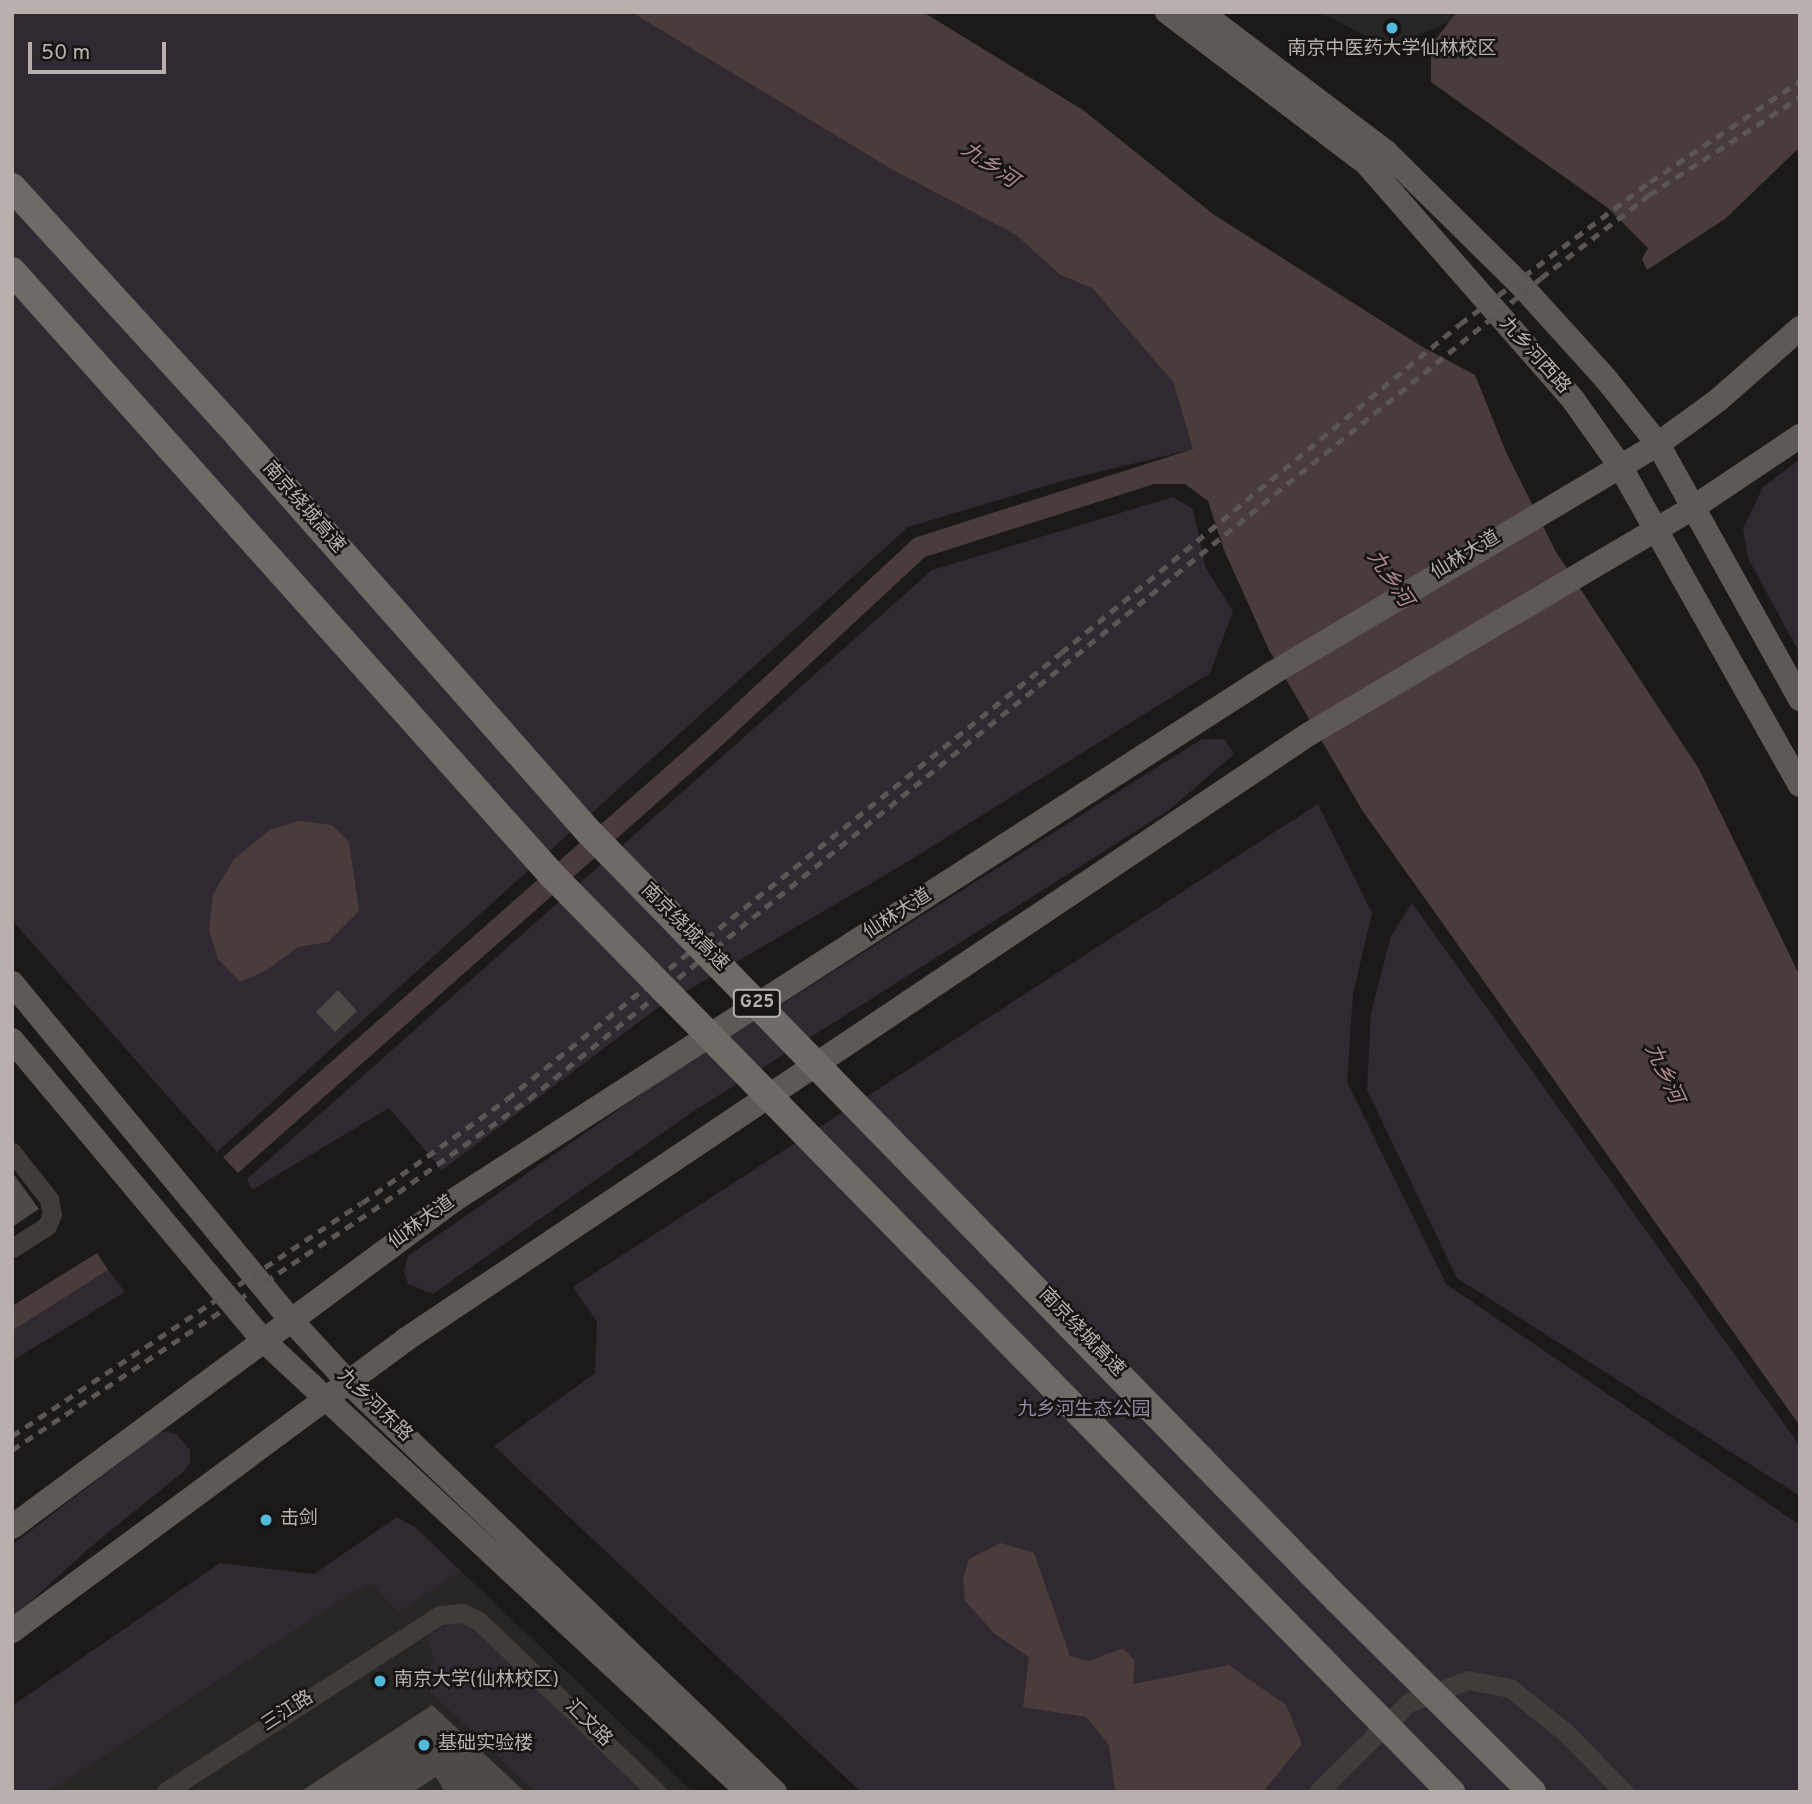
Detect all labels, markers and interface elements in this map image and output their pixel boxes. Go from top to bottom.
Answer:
marker: 南京中医药大学仙林校区 [1384,20,1400,36]
scale bar [32,28,170,72]
place label: 南京中医药大学仙林校区 [1288,39,1496,61]
text: 50 m [41,40,90,67]
water label: 九乡河 [956,138,1022,194]
street label: 九乡河西路 [1494,313,1574,399]
street label: 南京绕城高速 [257,458,349,558]
street label: 仙林大道 [1428,527,1504,585]
water label: 九乡河 [1361,546,1417,612]
street label: 南京绕城高速 [636,880,732,976]
street label: 仙林大道 [860,885,936,945]
road number: G25 [732,988,782,1018]
water label: 九乡河 [1638,1040,1688,1108]
street label: 仙林大道 [385,1191,459,1255]
street label: 南京绕城高速 [1033,1284,1129,1382]
street label: 九乡河东路 [332,1365,416,1447]
park label: 九乡河生态公园 [1018,1400,1150,1422]
place label: 击剑 [280,1509,318,1531]
marker: 击剑 [258,1512,274,1528]
place label: 南京大学(仙林校区) [394,1670,559,1692]
marker: 南京大学(仙林校区) [372,1673,388,1689]
street label: 三江路 [258,1687,318,1737]
street label: 汇文路 [560,1696,616,1752]
place label: 基础实验楼 [438,1734,533,1756]
marker: 基础实验楼 [416,1737,432,1753]

